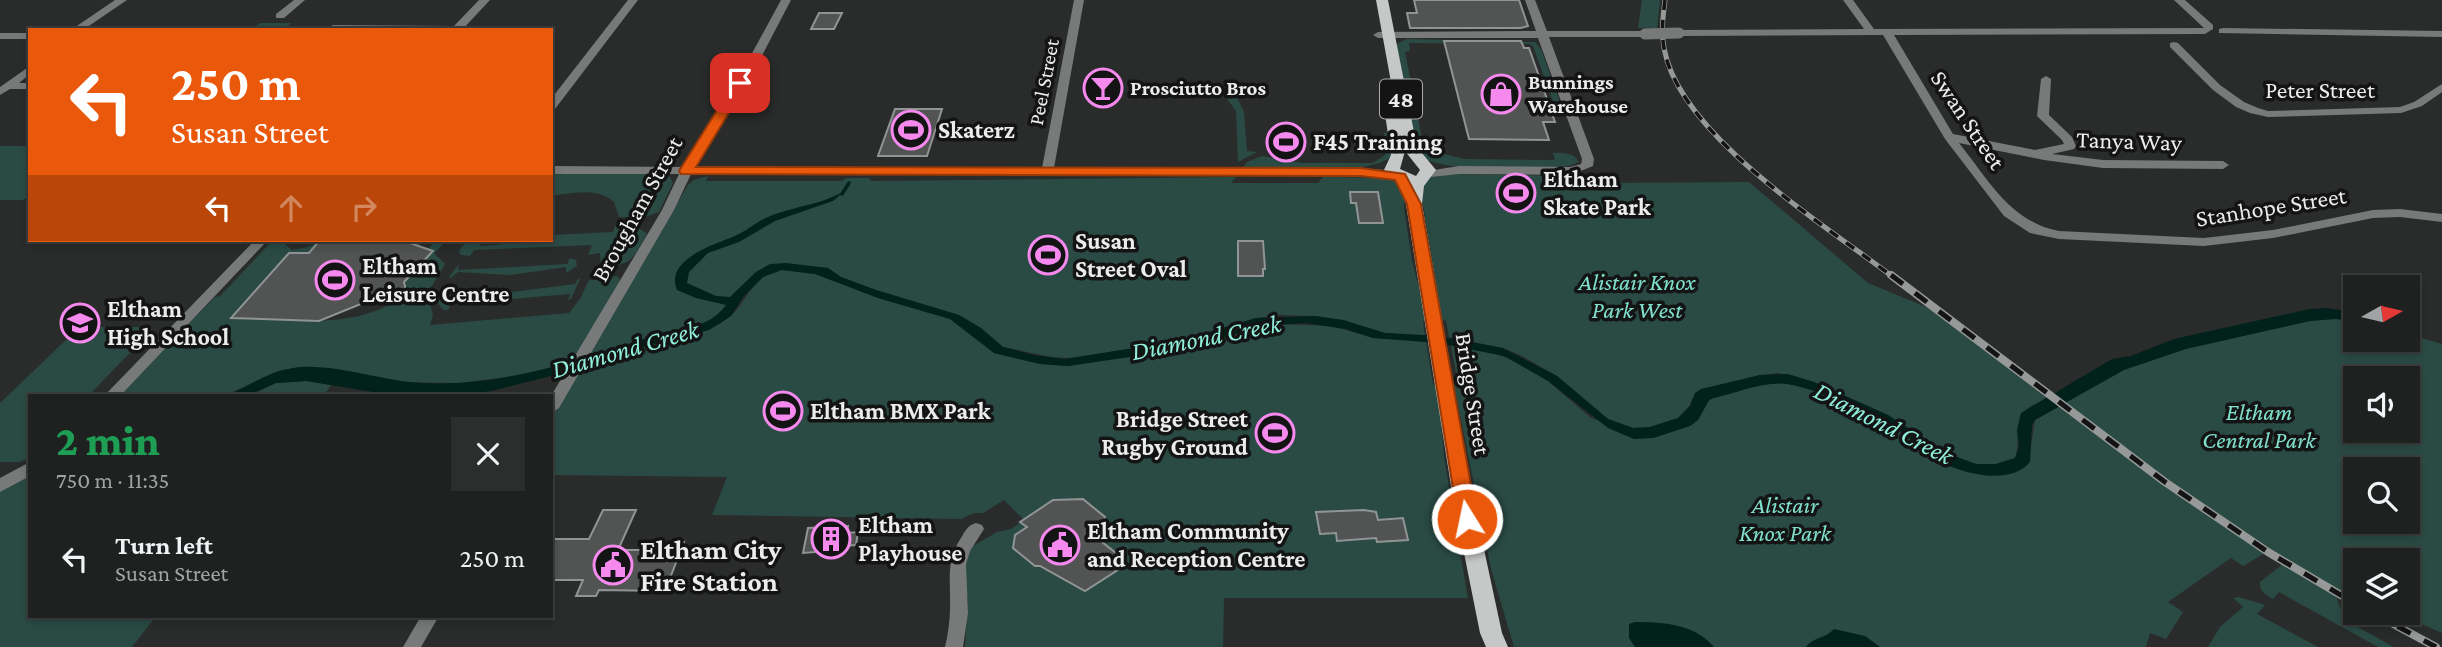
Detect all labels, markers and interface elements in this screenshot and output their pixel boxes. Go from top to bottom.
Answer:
street label: Peel Street [1024,36,1064,127]
pin [710,53,770,113]
icon: left [56,56,147,147]
text: 250 m [171,56,301,111]
icon: arrive [721,64,759,102]
street label: Swan Street [1926,65,2012,175]
bar icon: Prosciutto Bros [1082,67,1124,109]
place label: Bunnings Warehouse [1527,70,1628,118]
shop icon: Bunnings Warehouse [1480,73,1522,115]
place label: Prosciutto Bros [1130,76,1266,100]
street label: Peter Street [2265,76,2376,103]
road number: 48 [1380,80,1422,118]
sports icon: Skaterz [890,109,932,151]
text: Susan Street [171,114,328,150]
place label: Skaterz [938,116,1015,143]
sports icon: F45 Training [1265,121,1307,163]
street label: Tanya Way [2076,125,2183,156]
place label: F45 Training [1313,128,1443,155]
street label: Brougham Street [586,131,688,286]
place label: Eltham Skate Park [1543,165,1652,220]
sports icon: Eltham Skate Park [1495,172,1537,214]
street label: Stanhope Street [2194,181,2349,232]
icon: left [199,189,237,227]
icon: ahead [272,189,310,227]
icon: right [345,189,383,227]
place label: Susan Street Oval [1075,227,1187,282]
sports icon: Susan Street Oval [1027,234,1069,276]
place label: Eltham Leisure Centre [362,252,509,307]
sports icon: Eltham Leisure Centre [314,259,356,301]
park label: Alistair Knox Park West [1577,268,1696,323]
north arrow [2343,275,2420,352]
map controls [2343,275,2420,625]
place label: Eltham High School [107,295,229,350]
school or university icon: Eltham High School [59,302,101,344]
water label: Diamond Creek [1129,308,1285,366]
water label: Diamond Creek [548,314,704,384]
street label: Bridge Street [1451,331,1497,458]
button: sound [2343,366,2420,443]
water label: Diamond Creek [1809,376,1960,472]
sports icon: Eltham BMX Park [762,390,804,432]
place label: Eltham BMX Park [810,397,992,424]
park label: Eltham Central Park [2202,398,2317,453]
place label: Bridge Street Rugby Ground [1101,405,1248,460]
sports icon: Bridge Street Rugby Ground [1254,412,1296,454]
text: 2 min [56,417,160,464]
button: close [451,417,525,491]
button: search [2343,457,2420,534]
text: 750 m · 11:35 [56,467,169,493]
position arrow [1430,482,1504,556]
park label: Alistair Knox Park [1739,491,1832,546]
place label: Eltham Playhouse [858,511,962,566]
place label: Eltham Community and Reception Centre [1087,517,1305,572]
building icon: Eltham Playhouse [810,518,852,560]
public building icon: Eltham Community and Reception Centre [1039,524,1081,566]
text: Turn left [115,531,213,560]
place label: Eltham City Fire Station [640,534,782,597]
icon: left [56,540,94,578]
text: 250 m [460,544,525,573]
public building icon: Eltham City Fire Station [592,544,634,586]
button: layers [2343,548,2420,625]
text: Susan Street [115,560,228,586]

